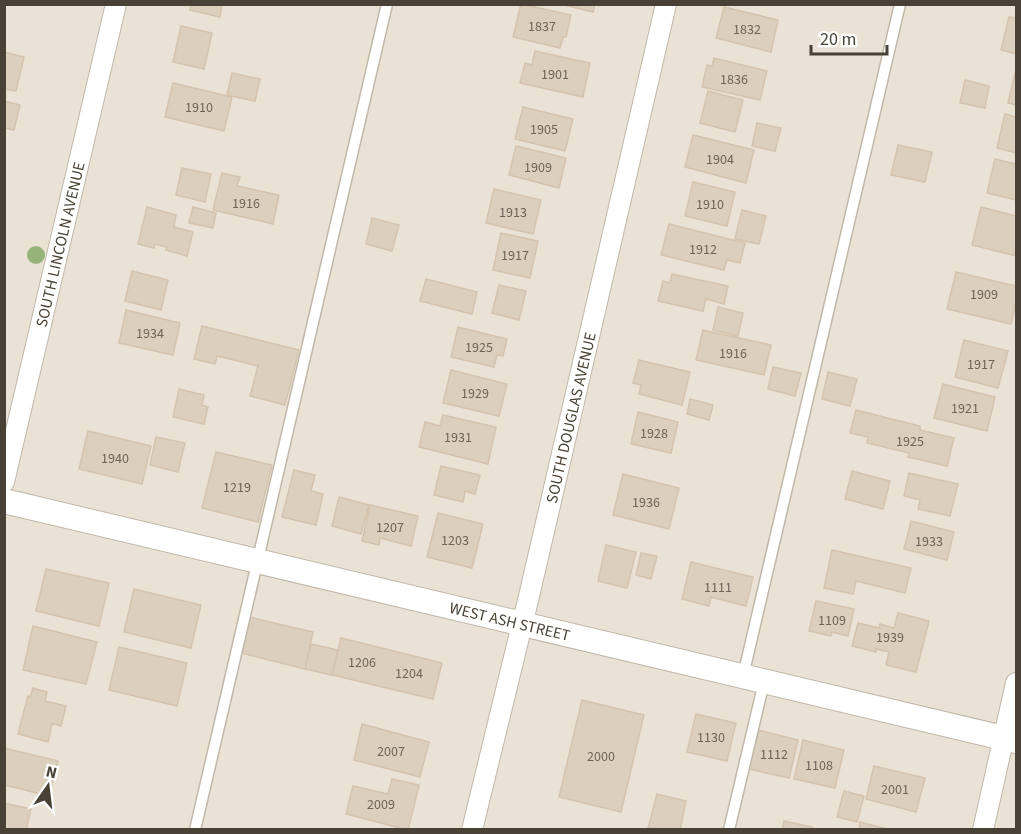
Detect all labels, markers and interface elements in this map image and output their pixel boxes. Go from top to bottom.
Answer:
house number: 1837 [528,17,556,37]
scale bar [811,18,888,56]
house number: 1832 [733,20,761,40]
text: 20 m [820,27,856,52]
house number: 1901 [541,65,569,85]
house number: 1836 [720,70,748,90]
house number: 1910 [185,98,213,118]
house number: 1905 [530,120,558,140]
house number: 1904 [706,150,734,170]
house number: 1909 [524,158,552,178]
street label: SOUTH LINCOLN AVENUE [31,160,91,329]
house number: 1916 [232,194,260,214]
house number: 1910 [696,195,724,215]
house number: 1913 [499,203,527,223]
house number: 1912 [689,240,717,260]
house number: 1917 [501,246,529,266]
house number: 1909 [970,285,998,305]
house number: 1934 [136,324,164,344]
street label: SOUTH DOUGLAS AVENUE [541,330,602,506]
house number: 1925 [465,338,493,358]
house number: 1916 [719,344,747,364]
house number: 1917 [967,355,995,375]
house number: 1929 [461,384,489,404]
house number: 1921 [951,399,979,419]
house number: 1928 [640,424,668,444]
house number: 1931 [444,428,472,448]
house number: 1925 [896,432,924,452]
house number: 1940 [101,449,129,469]
house number: 1219 [223,478,251,498]
house number: 1936 [632,493,660,513]
house number: 1207 [376,518,404,538]
house number: 1203 [441,531,469,551]
house number: 1933 [915,532,943,552]
house number: 1111 [704,578,732,598]
street label: WEST ASH STREET [447,597,573,647]
house number: 1109 [818,611,846,631]
house number: 1939 [876,628,904,648]
house number: 1206 [348,653,376,673]
house number: 1204 [395,664,423,684]
house number: 1130 [697,728,725,748]
house number: 2007 [377,742,405,762]
house number: 1112 [760,745,788,765]
house number: 2000 [587,747,615,767]
north arrow [18,756,78,816]
house number: 1108 [805,756,833,776]
text: N [44,760,59,784]
house number: 2001 [881,780,909,800]
house number: 2009 [367,795,395,815]

